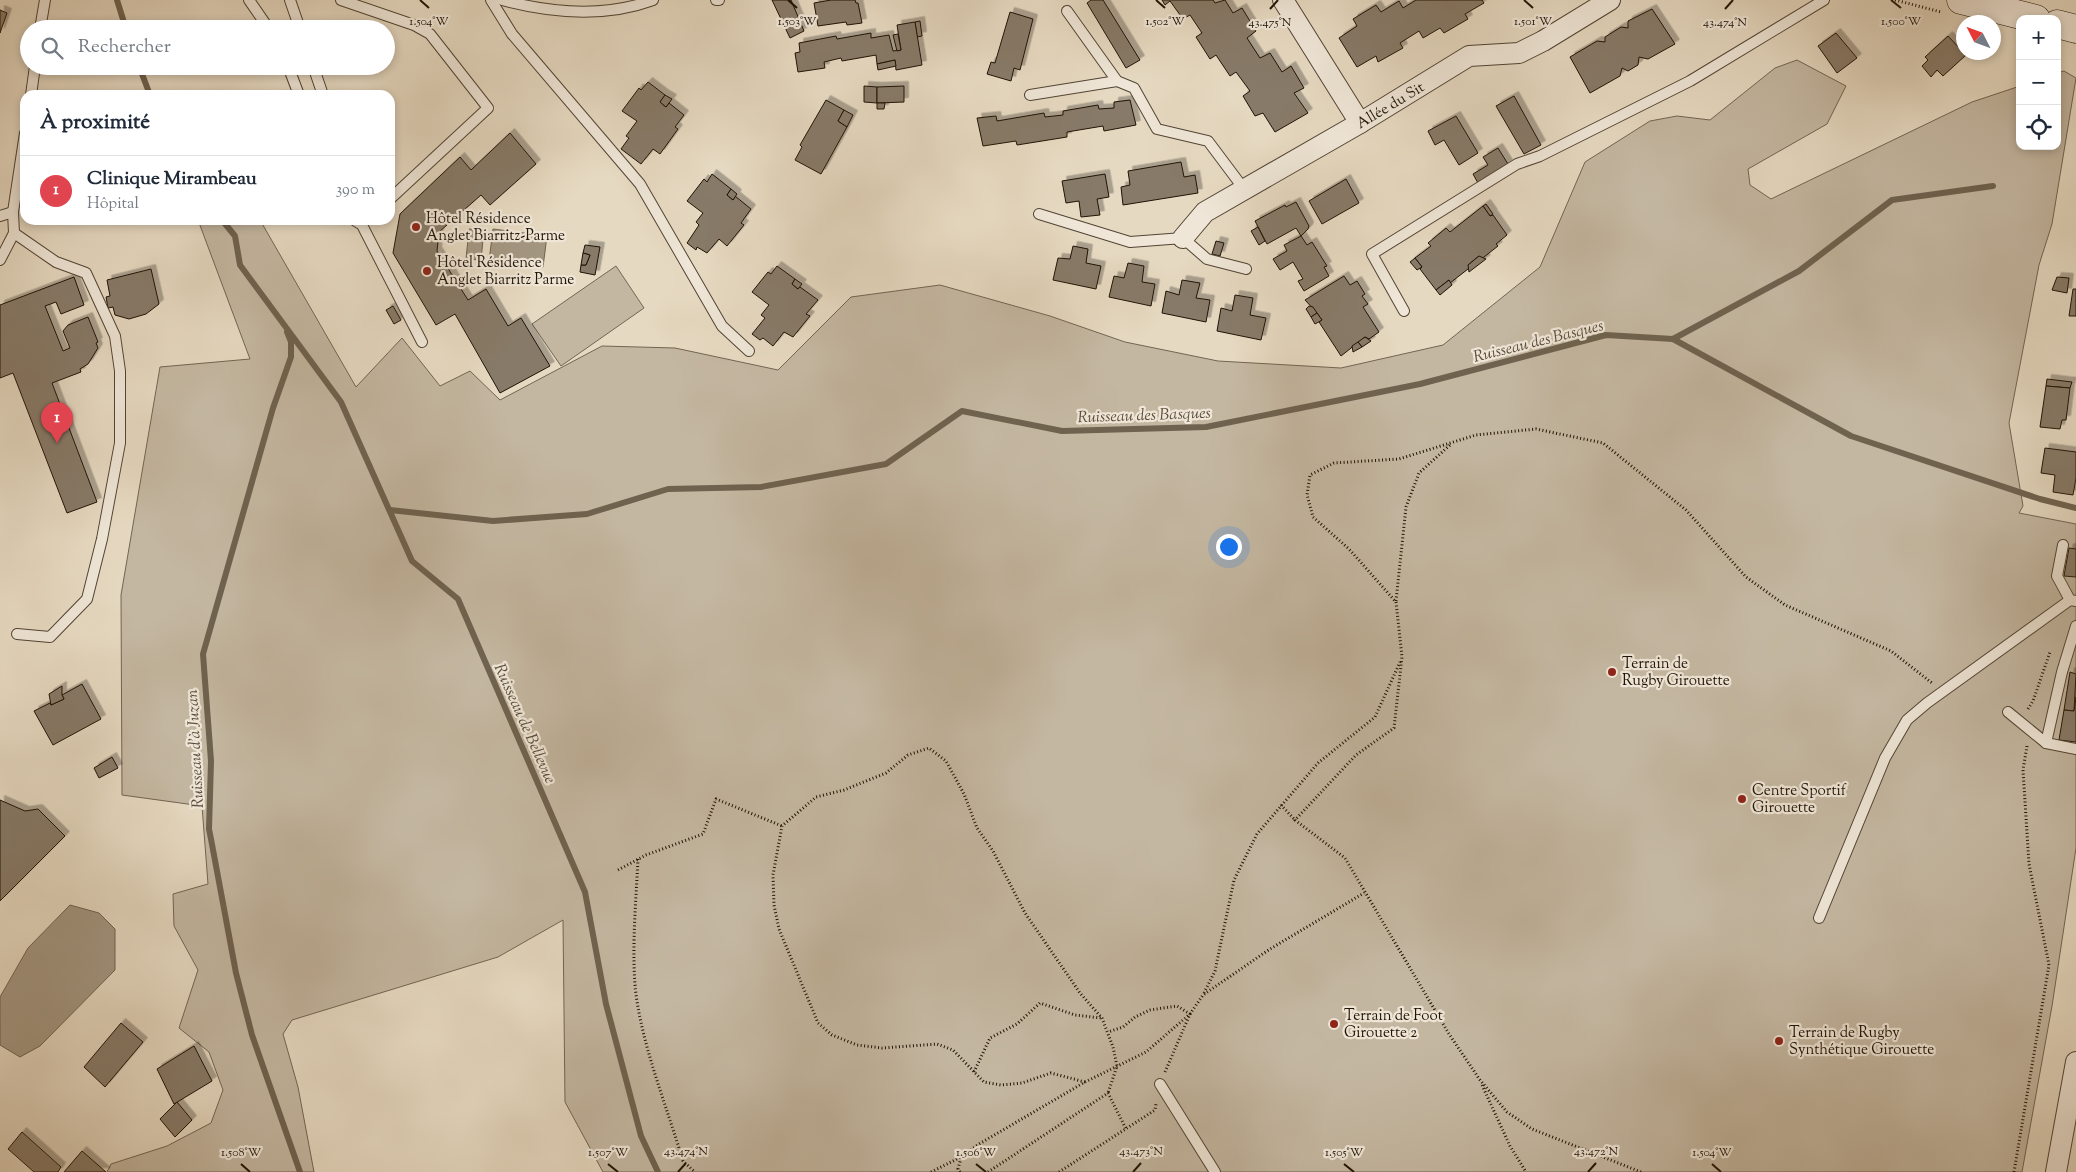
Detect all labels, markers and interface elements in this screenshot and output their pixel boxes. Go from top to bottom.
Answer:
text: 1.504°W [409,13,449,31]
text: 1.503°W [778,13,817,31]
text: 1.502°W [1145,13,1185,31]
text: 1.501°W [1514,13,1553,31]
text: 1.500°W [1881,13,1922,31]
text: 43.475°N [1249,14,1292,32]
text: 43.474°N [1703,14,1747,32]
north arrow [1956,15,2001,60]
map controls [2016,15,2061,150]
button: + [2016,15,2061,60]
search box [20,20,395,75]
icon: search [38,34,66,62]
text: Rechercher [78,34,171,61]
button: − [2016,60,2061,105]
street label: Allée du Sit [1353,78,1429,135]
button: locate [2016,105,2061,150]
text: À proximité [40,108,150,138]
text: Clinique Mirambeau [87,166,257,193]
text: 1 [53,179,59,202]
text: 390 m [336,179,375,202]
text: Hôpital [87,193,139,216]
place label: Hôtel Résidence Anglet Biarritz-Parme [426,209,565,247]
marker: Hôtel Résidence Anglet Biarritz-Parme [410,221,422,233]
place label: Hôtel Résidence Anglet Biarritz Parme [437,253,574,291]
marker: Hôtel Résidence Anglet Biarritz Parme [421,265,433,277]
water label: Ruisseau des Basques [1471,315,1606,370]
pin: 1 [41,402,73,443]
water label: Ruisseau des Basques [1077,403,1211,430]
your location [1216,534,1242,560]
place label: Terrain de Rugby Girouette [1622,654,1730,692]
water label: Ruisseau de Bellevue [487,660,561,788]
marker: Terrain de Rugby Girouette [1606,666,1618,678]
water label: Ruisseau d'à Juzan [182,688,211,809]
place label: Centre Sportif Girouette [1752,781,1847,819]
marker: Centre Sportif Girouette [1736,793,1748,805]
place label: Terrain de Foot Girouette 2 [1344,1006,1443,1044]
marker: Terrain de Foot Girouette 2 [1328,1018,1340,1030]
place label: Terrain de Rugby Synthétique Girouette [1789,1023,1934,1061]
marker: Terrain de Rugby Synthétique Girouette [1773,1035,1785,1047]
text: 43.474°N [664,1143,708,1161]
text: 43.473°N [1119,1143,1163,1161]
text: 43.472°N [1574,1143,1618,1161]
text: 1.508°W [221,1144,262,1162]
text: 1.507°W [588,1144,629,1162]
text: 1.506°W [956,1144,997,1162]
text: 1.505°W [1325,1144,1364,1162]
text: 1.504°W [1692,1144,1732,1162]

